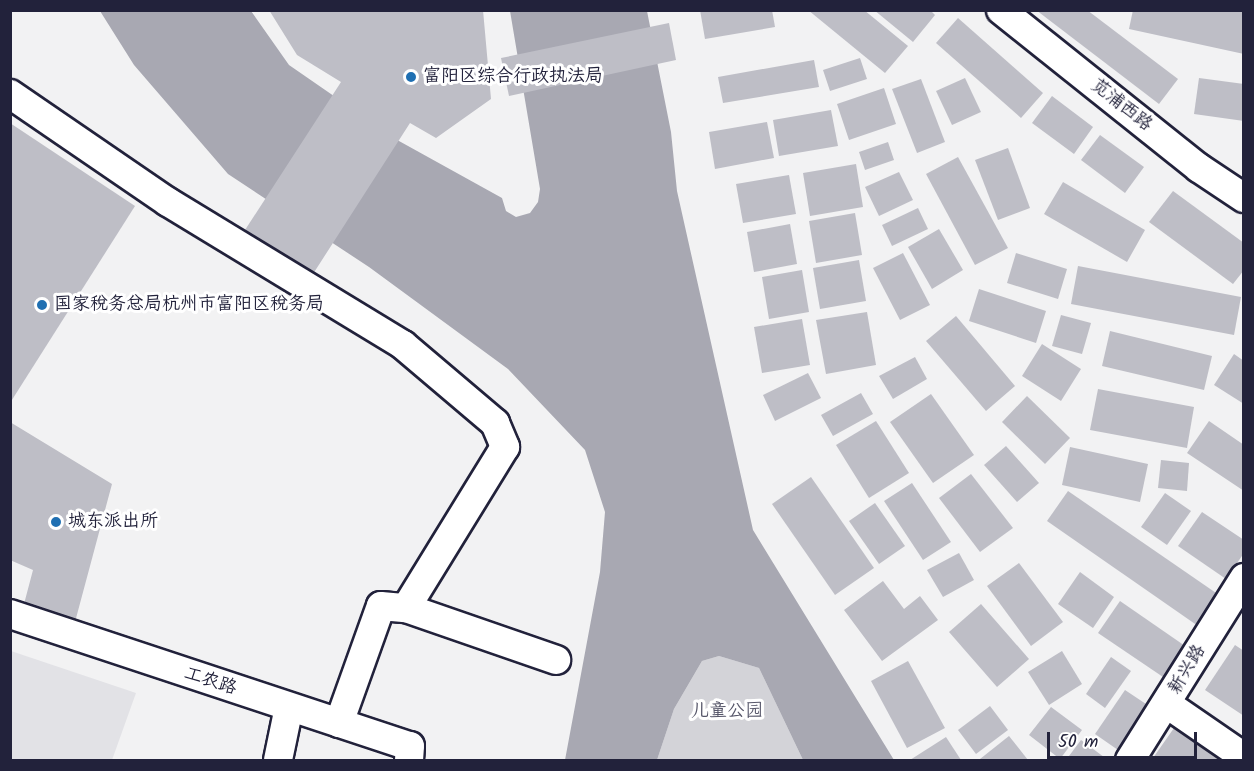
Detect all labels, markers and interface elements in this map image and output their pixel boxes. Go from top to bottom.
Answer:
place label: 富阳区综合行政执法局 [423,66,603,88]
marker: 富阳区综合行政执法局 [404,70,418,84]
street label: 苋浦西路 [1086,75,1156,137]
place label: 国家税务总局杭州市富阳区税务局 [54,294,324,316]
marker: 国家税务总局杭州市富阳区税务局 [35,298,49,312]
place label: 城东派出所 [68,511,158,533]
marker: 城东派出所 [49,515,63,529]
street label: 新兴路 [1165,641,1211,699]
street label: 工农路 [181,663,239,701]
park label: 儿童公园 [691,701,763,723]
scale bar [1050,720,1200,758]
text: 50 m [1058,728,1098,757]

